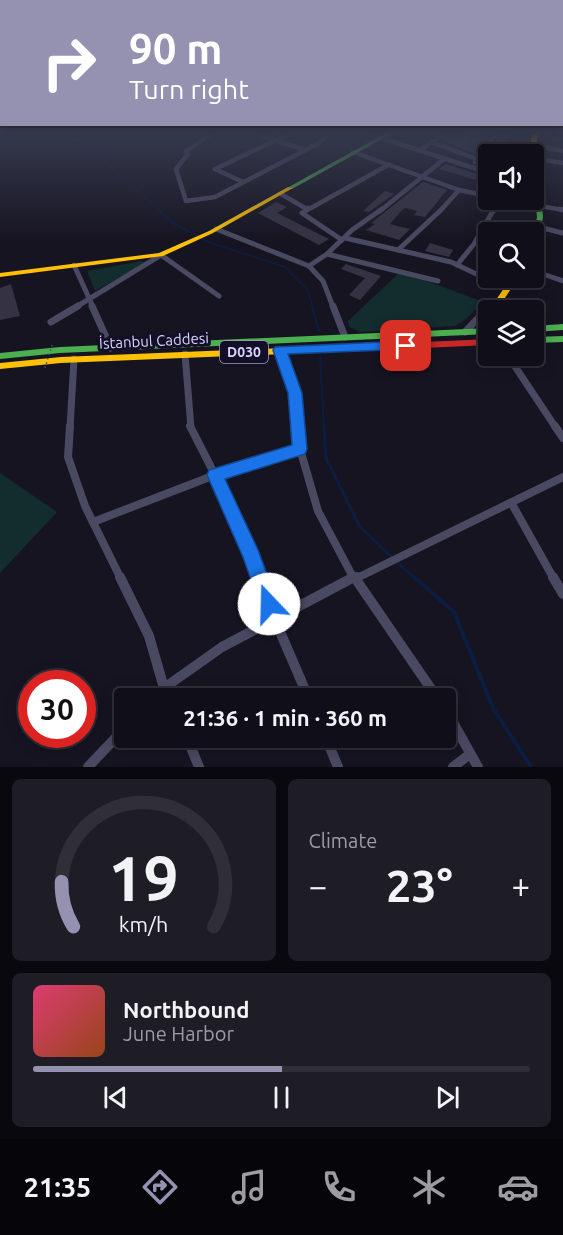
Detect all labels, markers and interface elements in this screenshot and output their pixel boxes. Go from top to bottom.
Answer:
icon: right [30,24,108,102]
text: 90 m [129,25,223,72]
text: Turn right [129,74,249,104]
map controls [478,144,544,366]
button: sound [478,144,544,210]
button: search [478,222,544,288]
button: layers [478,300,544,366]
pin [380,320,431,371]
street label: İstanbul Caddesi [99,329,209,352]
icon: arrive [389,329,422,362]
road number: D030 [220,341,268,363]
position arrow [237,572,301,636]
speed limit sign: 30 [18,670,96,748]
text: 21:36 · 1 min · 360 m [183,705,387,730]
text: Climate [309,829,377,852]
text: 19 [109,843,179,913]
text: 23° [386,860,453,911]
text: − [309,867,327,904]
text: + [511,867,530,904]
text: km/h [119,912,168,936]
text: Northbound [123,997,249,1022]
text: June Harbor [123,1022,234,1045]
icon: previous [99,1081,132,1114]
icon: pause [265,1081,298,1114]
icon: next [431,1081,464,1114]
icon: directions [139,1166,181,1208]
icon: music [228,1166,270,1208]
icon: phone [318,1166,360,1208]
icon: climate [408,1166,450,1208]
icon: car [497,1166,539,1208]
text: 21:35 [24,1172,91,1202]

